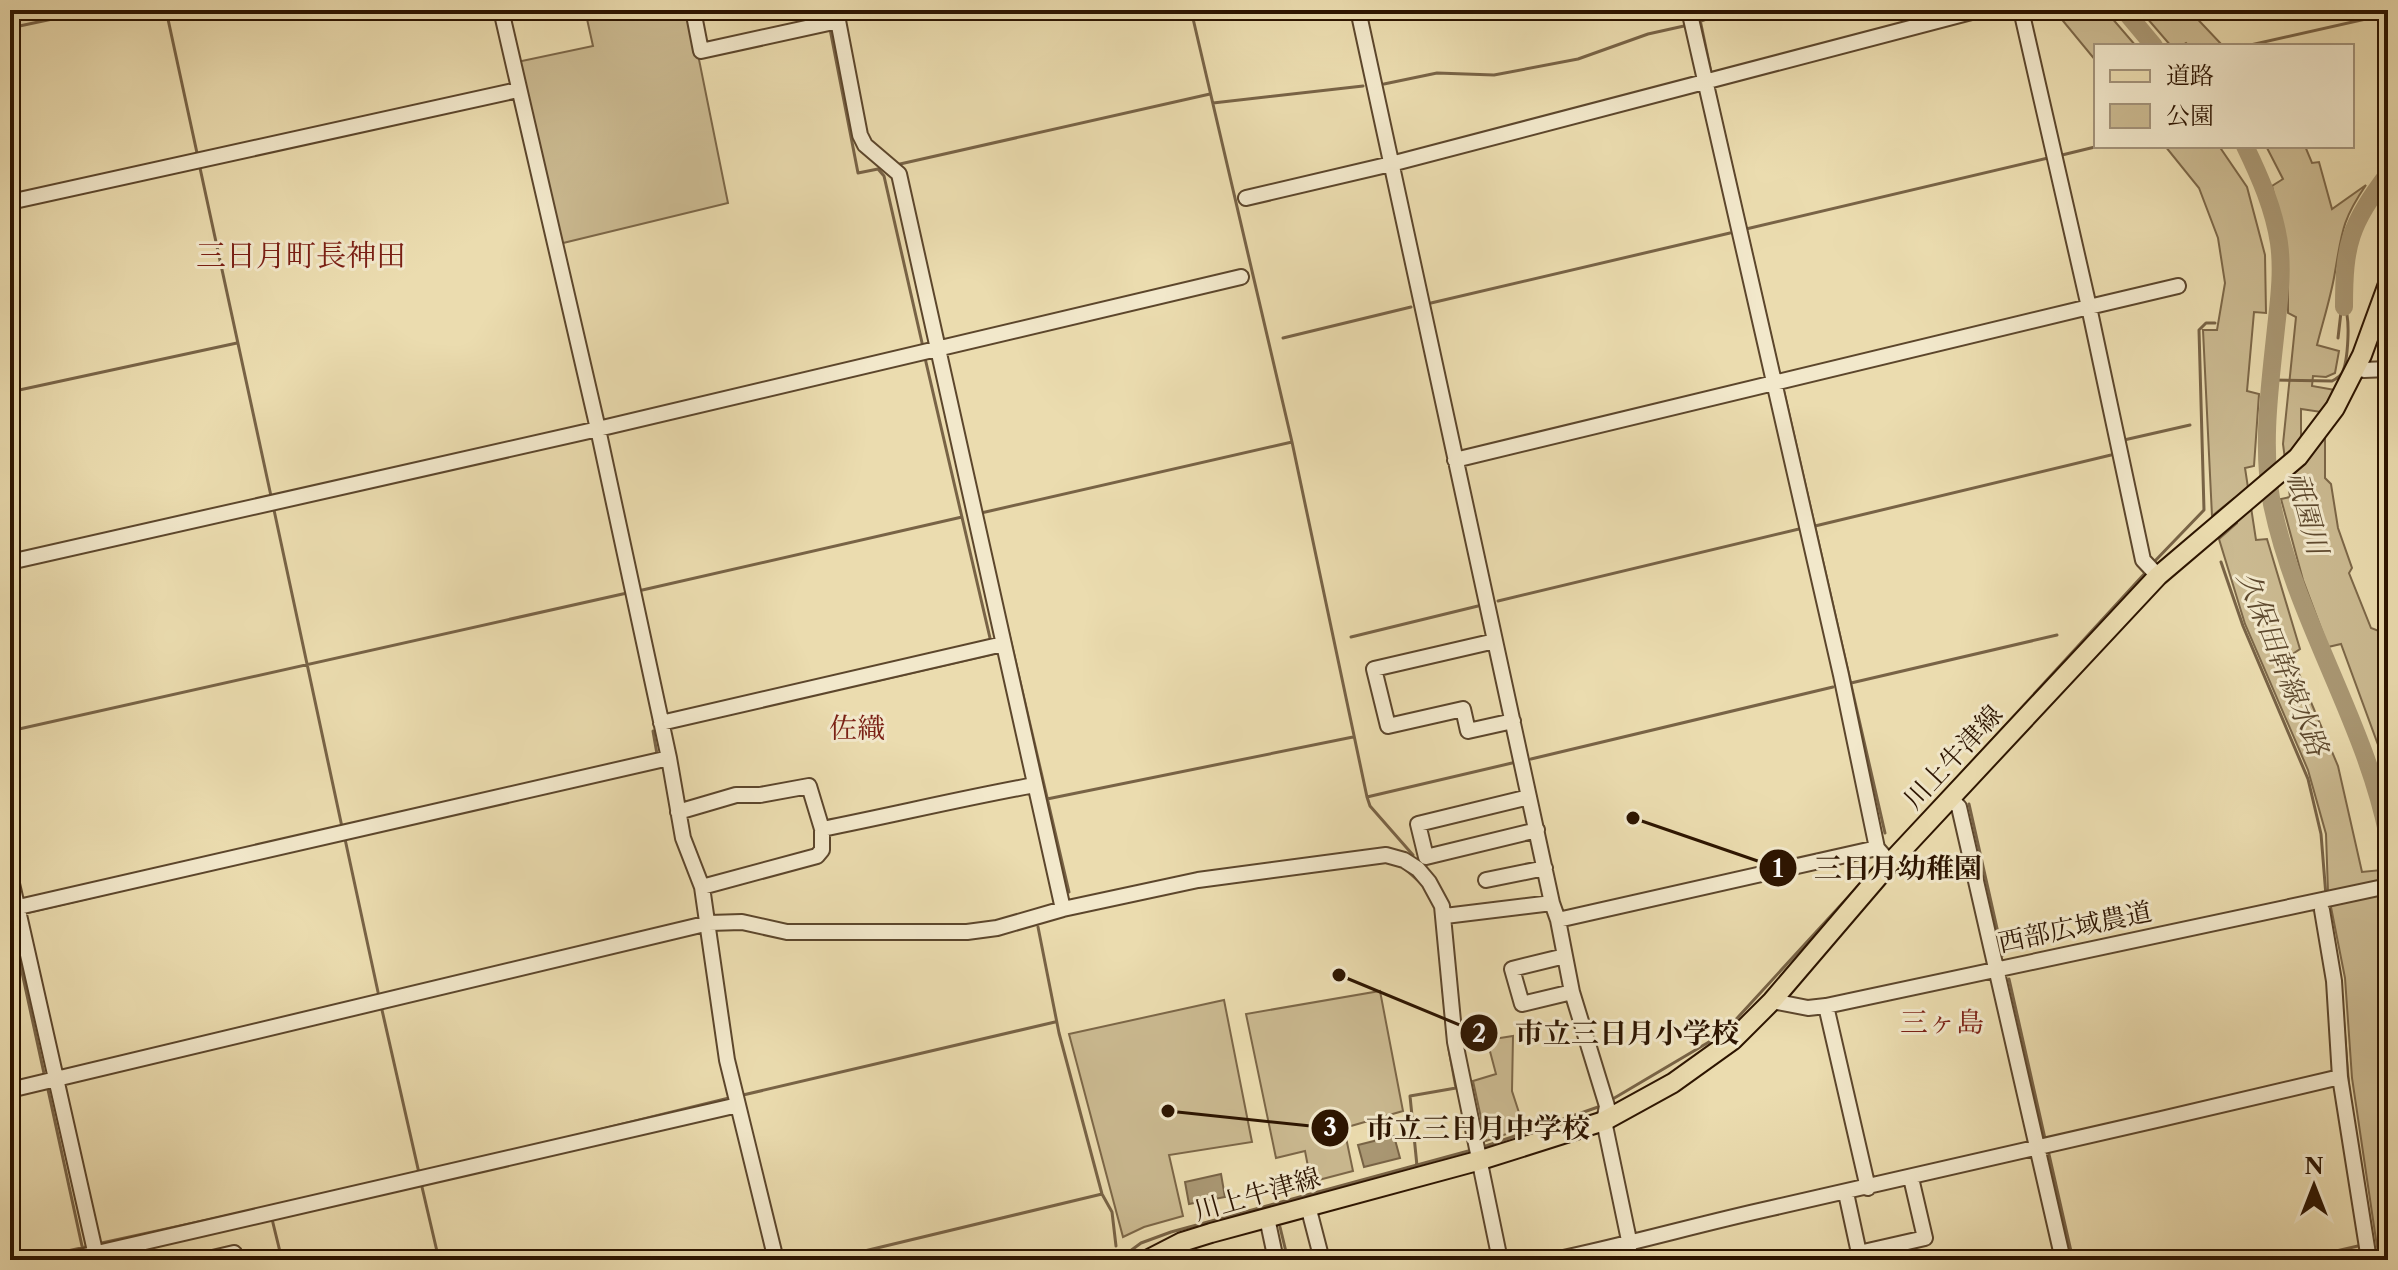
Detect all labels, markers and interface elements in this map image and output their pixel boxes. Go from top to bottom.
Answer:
legend [2094,44,2354,148]
text: 道路 [2166,61,2214,90]
text: 公園 [2166,101,2214,130]
district label: 三日月町長神田 [196,237,406,274]
water label: 祇園川 [2281,468,2336,561]
water label: 久保田幹線水路 [2231,566,2336,762]
street label: 川上牛津線 [1897,699,2009,815]
district label: 佐織 [829,711,885,745]
callout: 三日月幼稚園 [1758,842,1998,894]
text: 三日月幼稚園 [1814,851,1982,885]
text: 1 [1773,854,1784,883]
street label: 西部広域農道 [1995,895,2155,959]
district label: 三ヶ島 [1900,1005,1984,1039]
callout: 市立三日月小学校 [1459,1007,1755,1059]
text: 市立三日月小学校 [1515,1016,1739,1050]
text: 2 [1472,1019,1486,1048]
callout: 市立三日月中学校 [1310,1102,1606,1154]
text: 市立三日月中学校 [1366,1111,1590,1145]
text: 3 [1323,1113,1337,1142]
north arrow [2274,1146,2354,1226]
text: N [2304,1153,2324,1180]
street label: 川上牛津線 [1190,1161,1324,1227]

